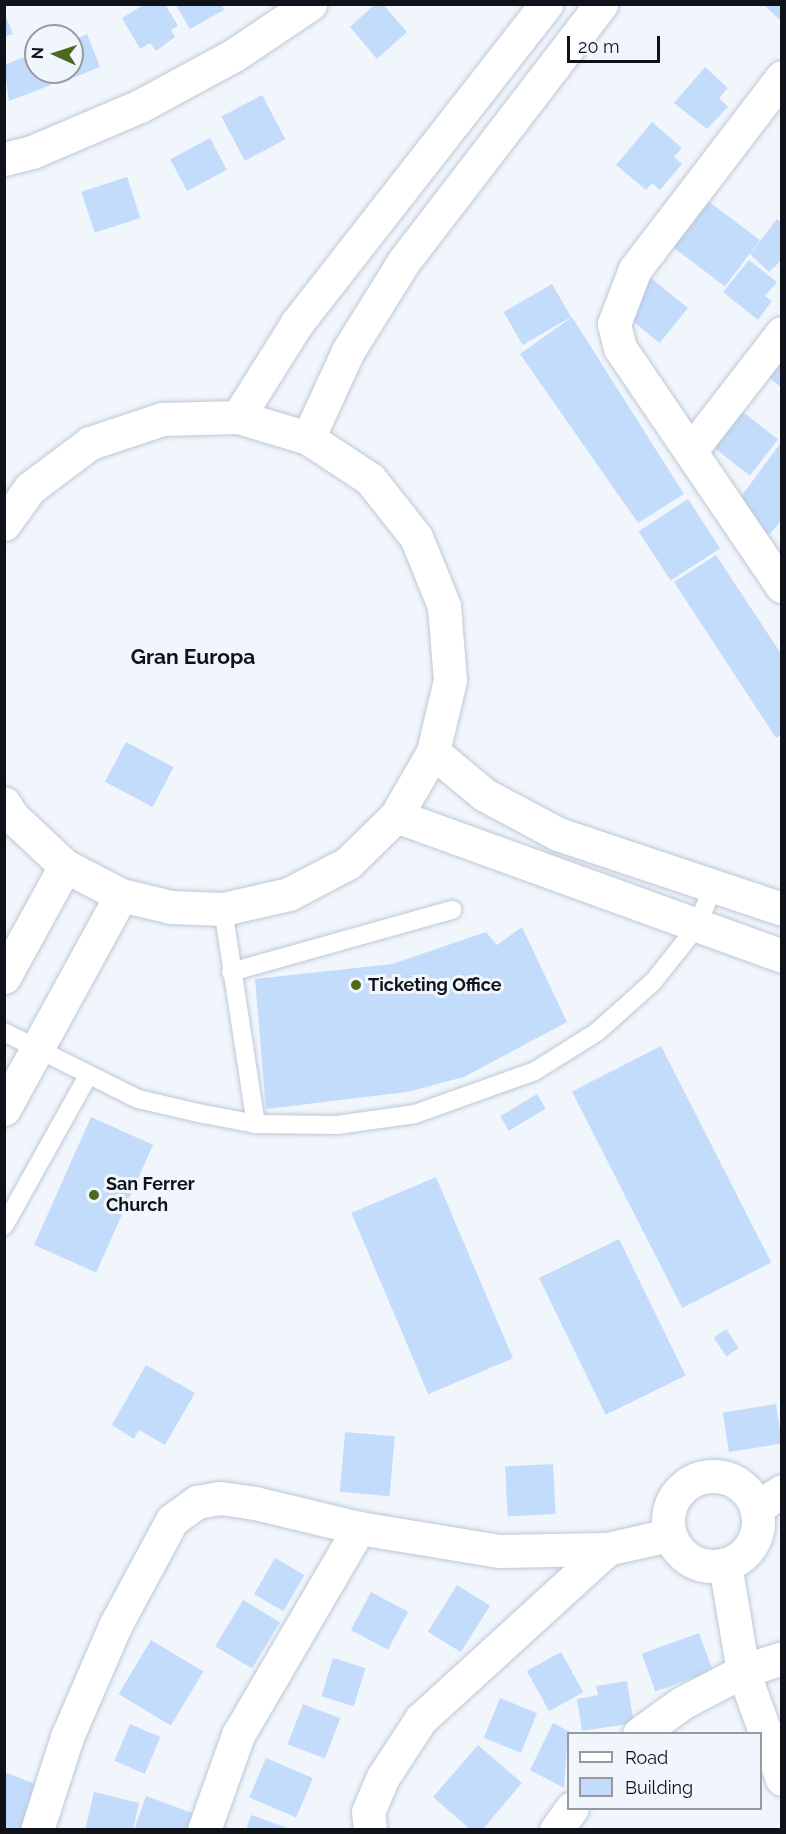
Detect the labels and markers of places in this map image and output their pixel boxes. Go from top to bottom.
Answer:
place label: Ticketing Office [368,974,502,996]
marker: Ticketing Office [349,978,363,992]
place label: San Ferrer Church [106,1174,195,1216]
marker: San Ferrer Church [87,1188,101,1202]

